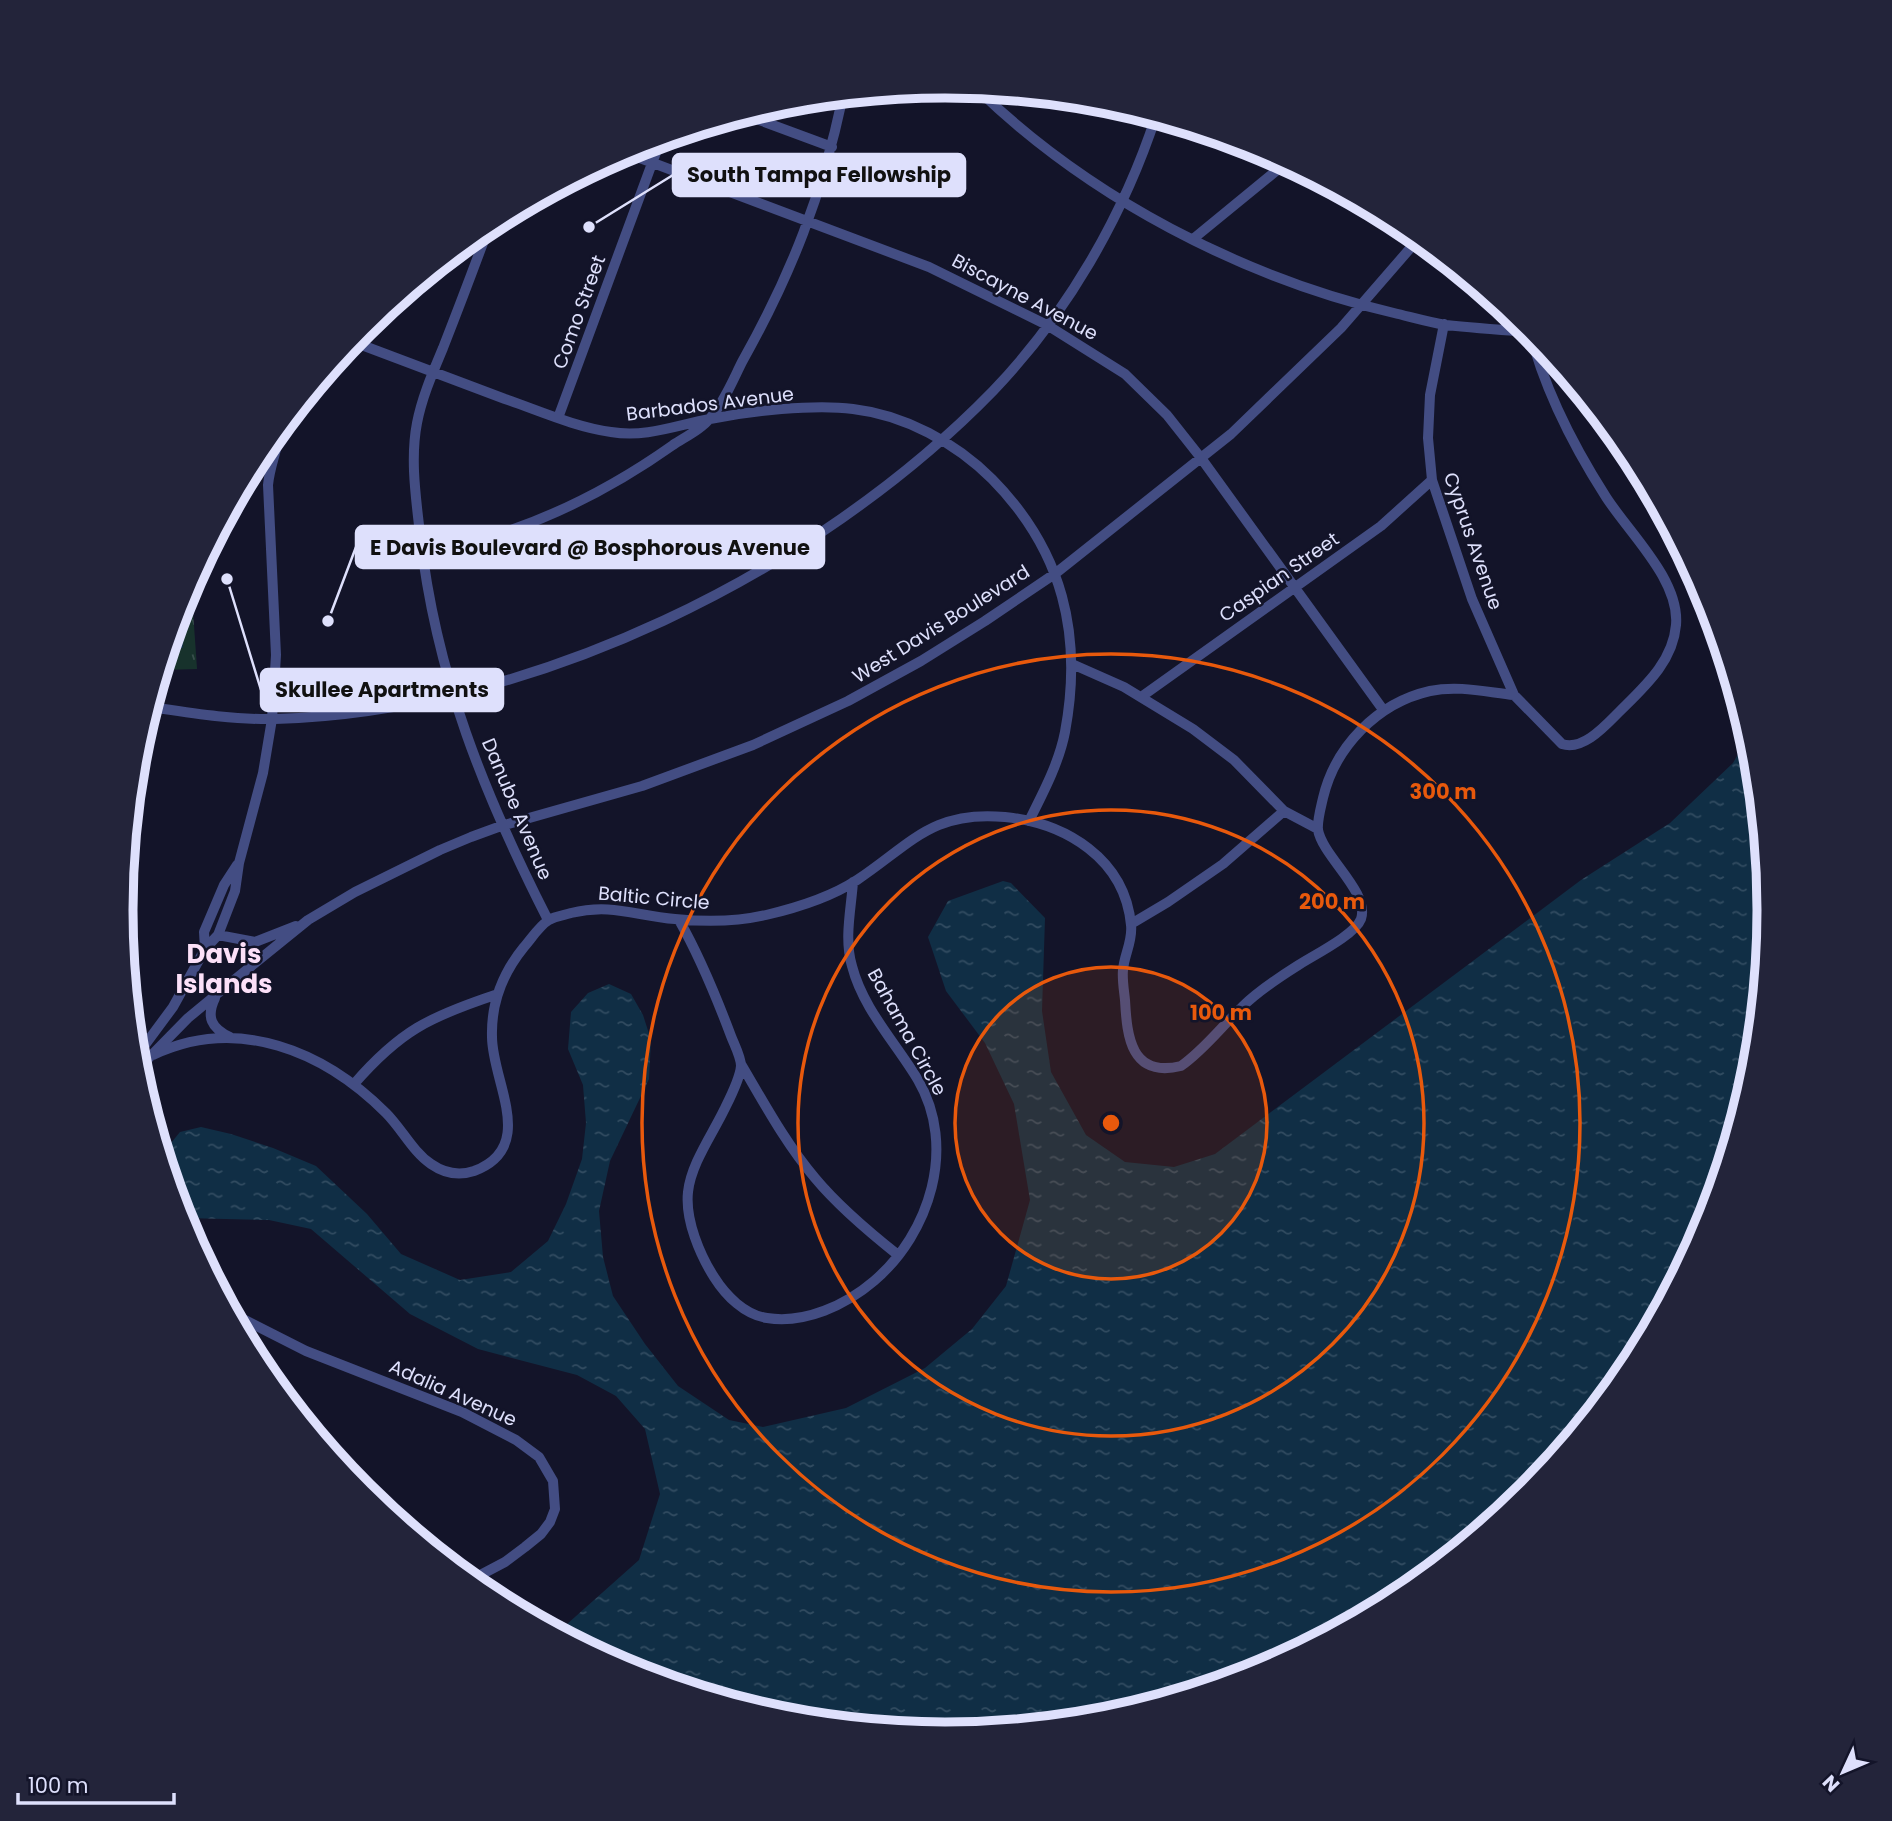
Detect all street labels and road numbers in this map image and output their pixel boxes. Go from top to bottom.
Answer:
street label: Biscayne Avenue [947,247,1103,347]
street label: Como Street [546,251,612,373]
street label: Barbados Avenue [625,380,795,428]
street label: Cyprus Avenue [1437,469,1509,613]
street label: Caspian Street [1214,526,1344,628]
street label: West Davis Boulevard [847,558,1035,690]
street label: Danube Avenue [475,734,559,884]
street label: Baltic Circle [597,880,711,916]
street label: Bahama Circle [861,964,953,1100]
street label: Adalia Avenue [385,1353,521,1433]

